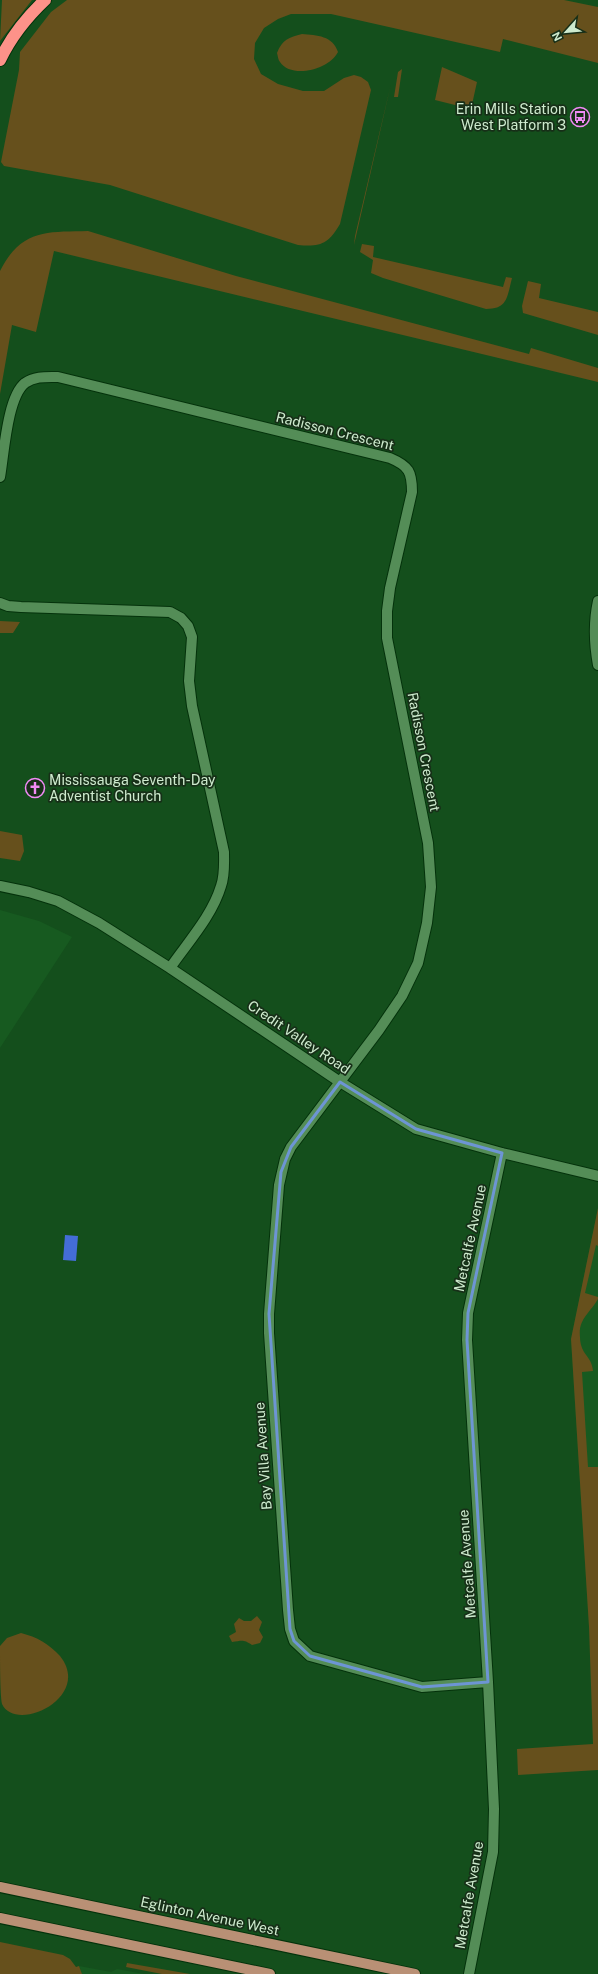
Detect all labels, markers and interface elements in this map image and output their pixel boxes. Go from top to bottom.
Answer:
north arrow [546,12,586,52]
text: N [550,30,564,43]
place label: Erin Mills Station West Platform 3 [456,101,566,133]
bus stop icon: Erin Mills Station West Platform 3 [569,106,591,128]
street label: Radisson Crescent [274,409,396,453]
street label: Radisson Crescent [405,691,443,813]
place label: Mississauga Seventh-Day Adventist Church [49,772,216,804]
church icon: Mississauga Seventh-Day Adventist Church [24,777,46,799]
street label: Credit Valley Road [245,997,353,1077]
street label: Metcalfe Avenue [451,1183,489,1293]
street label: Bay Villa Avenue [251,1402,275,1510]
street label: Metcalfe Avenue [455,1509,479,1619]
street label: Metcalfe Avenue [452,1840,486,1950]
street label: Eglinton Avenue West [139,1893,281,1939]

